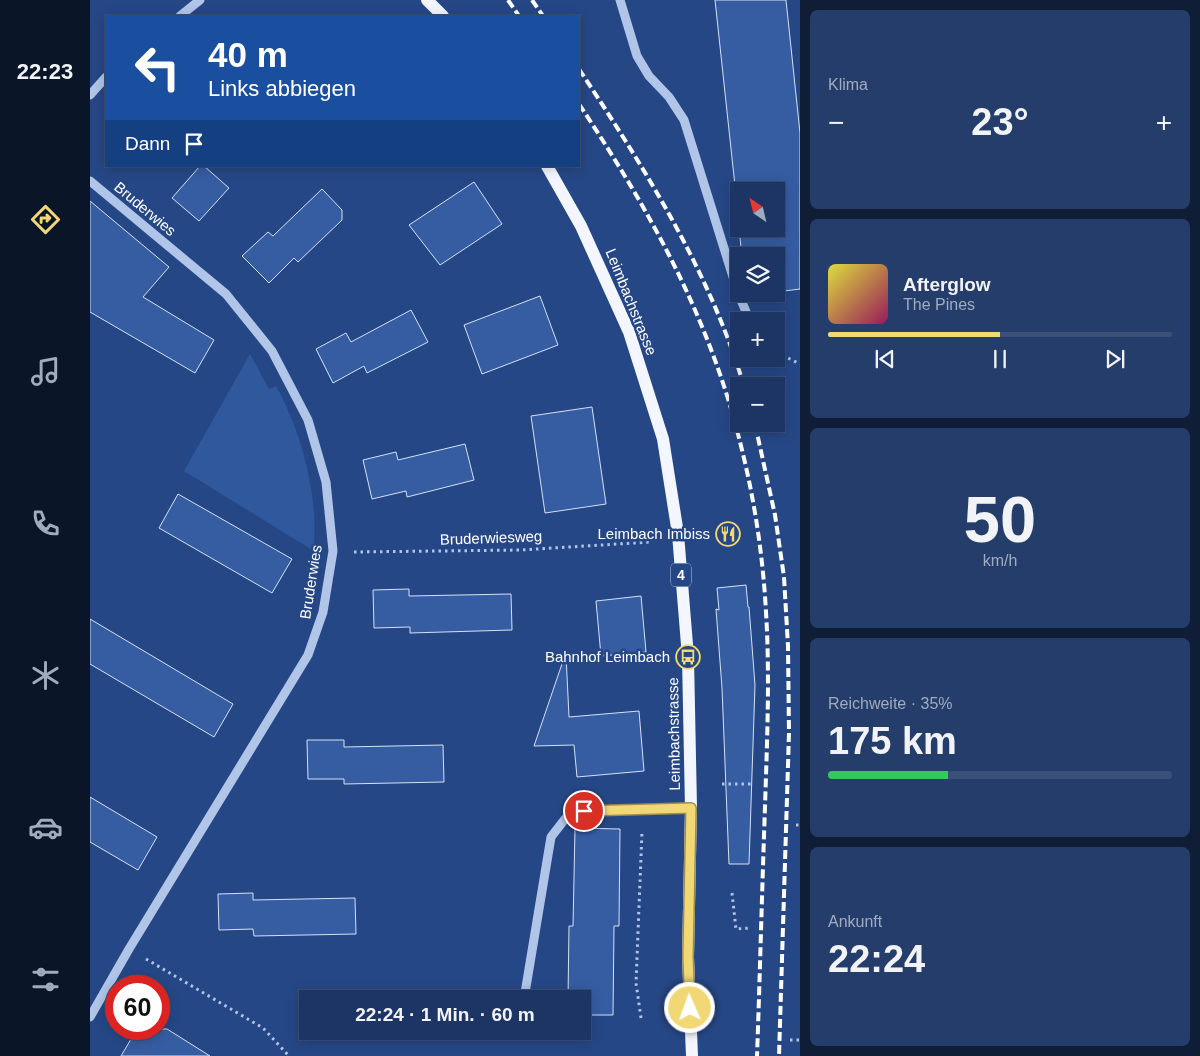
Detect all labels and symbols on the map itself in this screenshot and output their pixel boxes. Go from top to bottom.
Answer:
street label: Bruderwies [111,178,180,239]
north arrow [730,182,785,238]
street label: Leimbachstrasse [602,246,661,358]
restaurant icon: Leimbach Imbiss [715,521,741,547]
place label: Leimbach Imbiss [597,525,710,542]
street label: Bruderwiesweg [439,527,543,548]
street label: Bruderwies [296,544,325,620]
road number: 4 [671,564,691,586]
bus stop icon: Bahnhof Leimbach [675,644,701,670]
place label: Bahnhof Leimbach [545,648,670,665]
street label: Leimbachstrasse [664,677,683,791]
pin [563,790,605,832]
speed limit sign: 60 [105,975,170,1040]
position arrow [663,981,715,1033]

